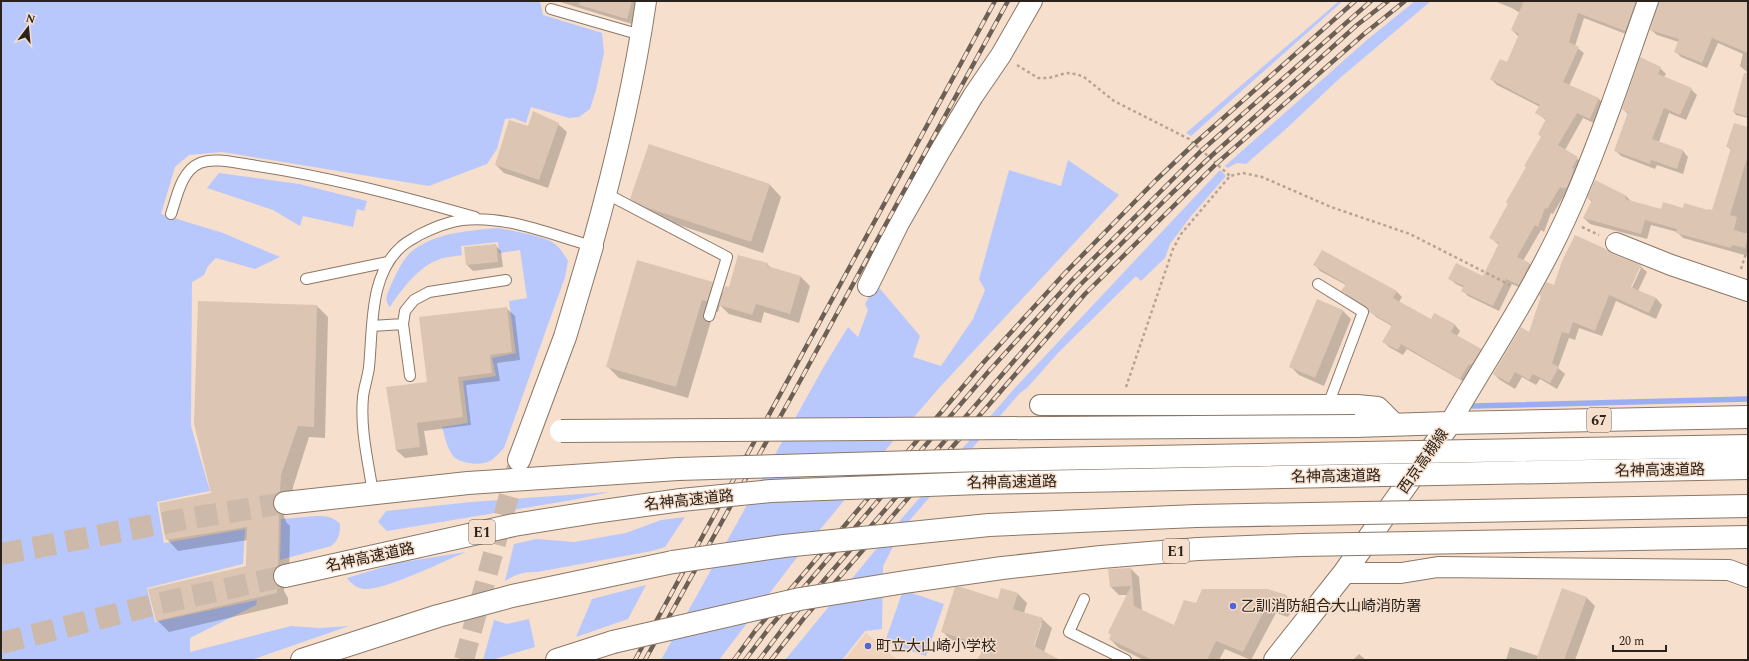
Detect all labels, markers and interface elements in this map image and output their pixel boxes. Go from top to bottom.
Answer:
north arrow [8,8,48,48]
text: N [24,9,37,28]
road number: 67 [1587,408,1611,432]
street label: 西京高槻線 [1392,424,1454,499]
street label: 名神高速道路 [1615,458,1705,483]
street label: 名神高速道路 [1291,464,1381,489]
street label: 名神高速道路 [967,470,1057,495]
street label: 名神高速道路 [643,484,735,517]
road number: E1 [469,520,495,544]
street label: 名神高速道路 [324,537,417,578]
road number: E1 [1163,539,1189,563]
place label: 乙訓消防組合大山崎消防署 [1241,595,1421,618]
marker: 乙訓消防組合大山崎消防署 [1228,601,1238,611]
scale bar [1613,627,1666,653]
text: 20 m [1619,632,1644,651]
place label: 町立大山崎小学校 [876,635,996,658]
marker: 町立大山崎小学校 [863,641,873,651]

